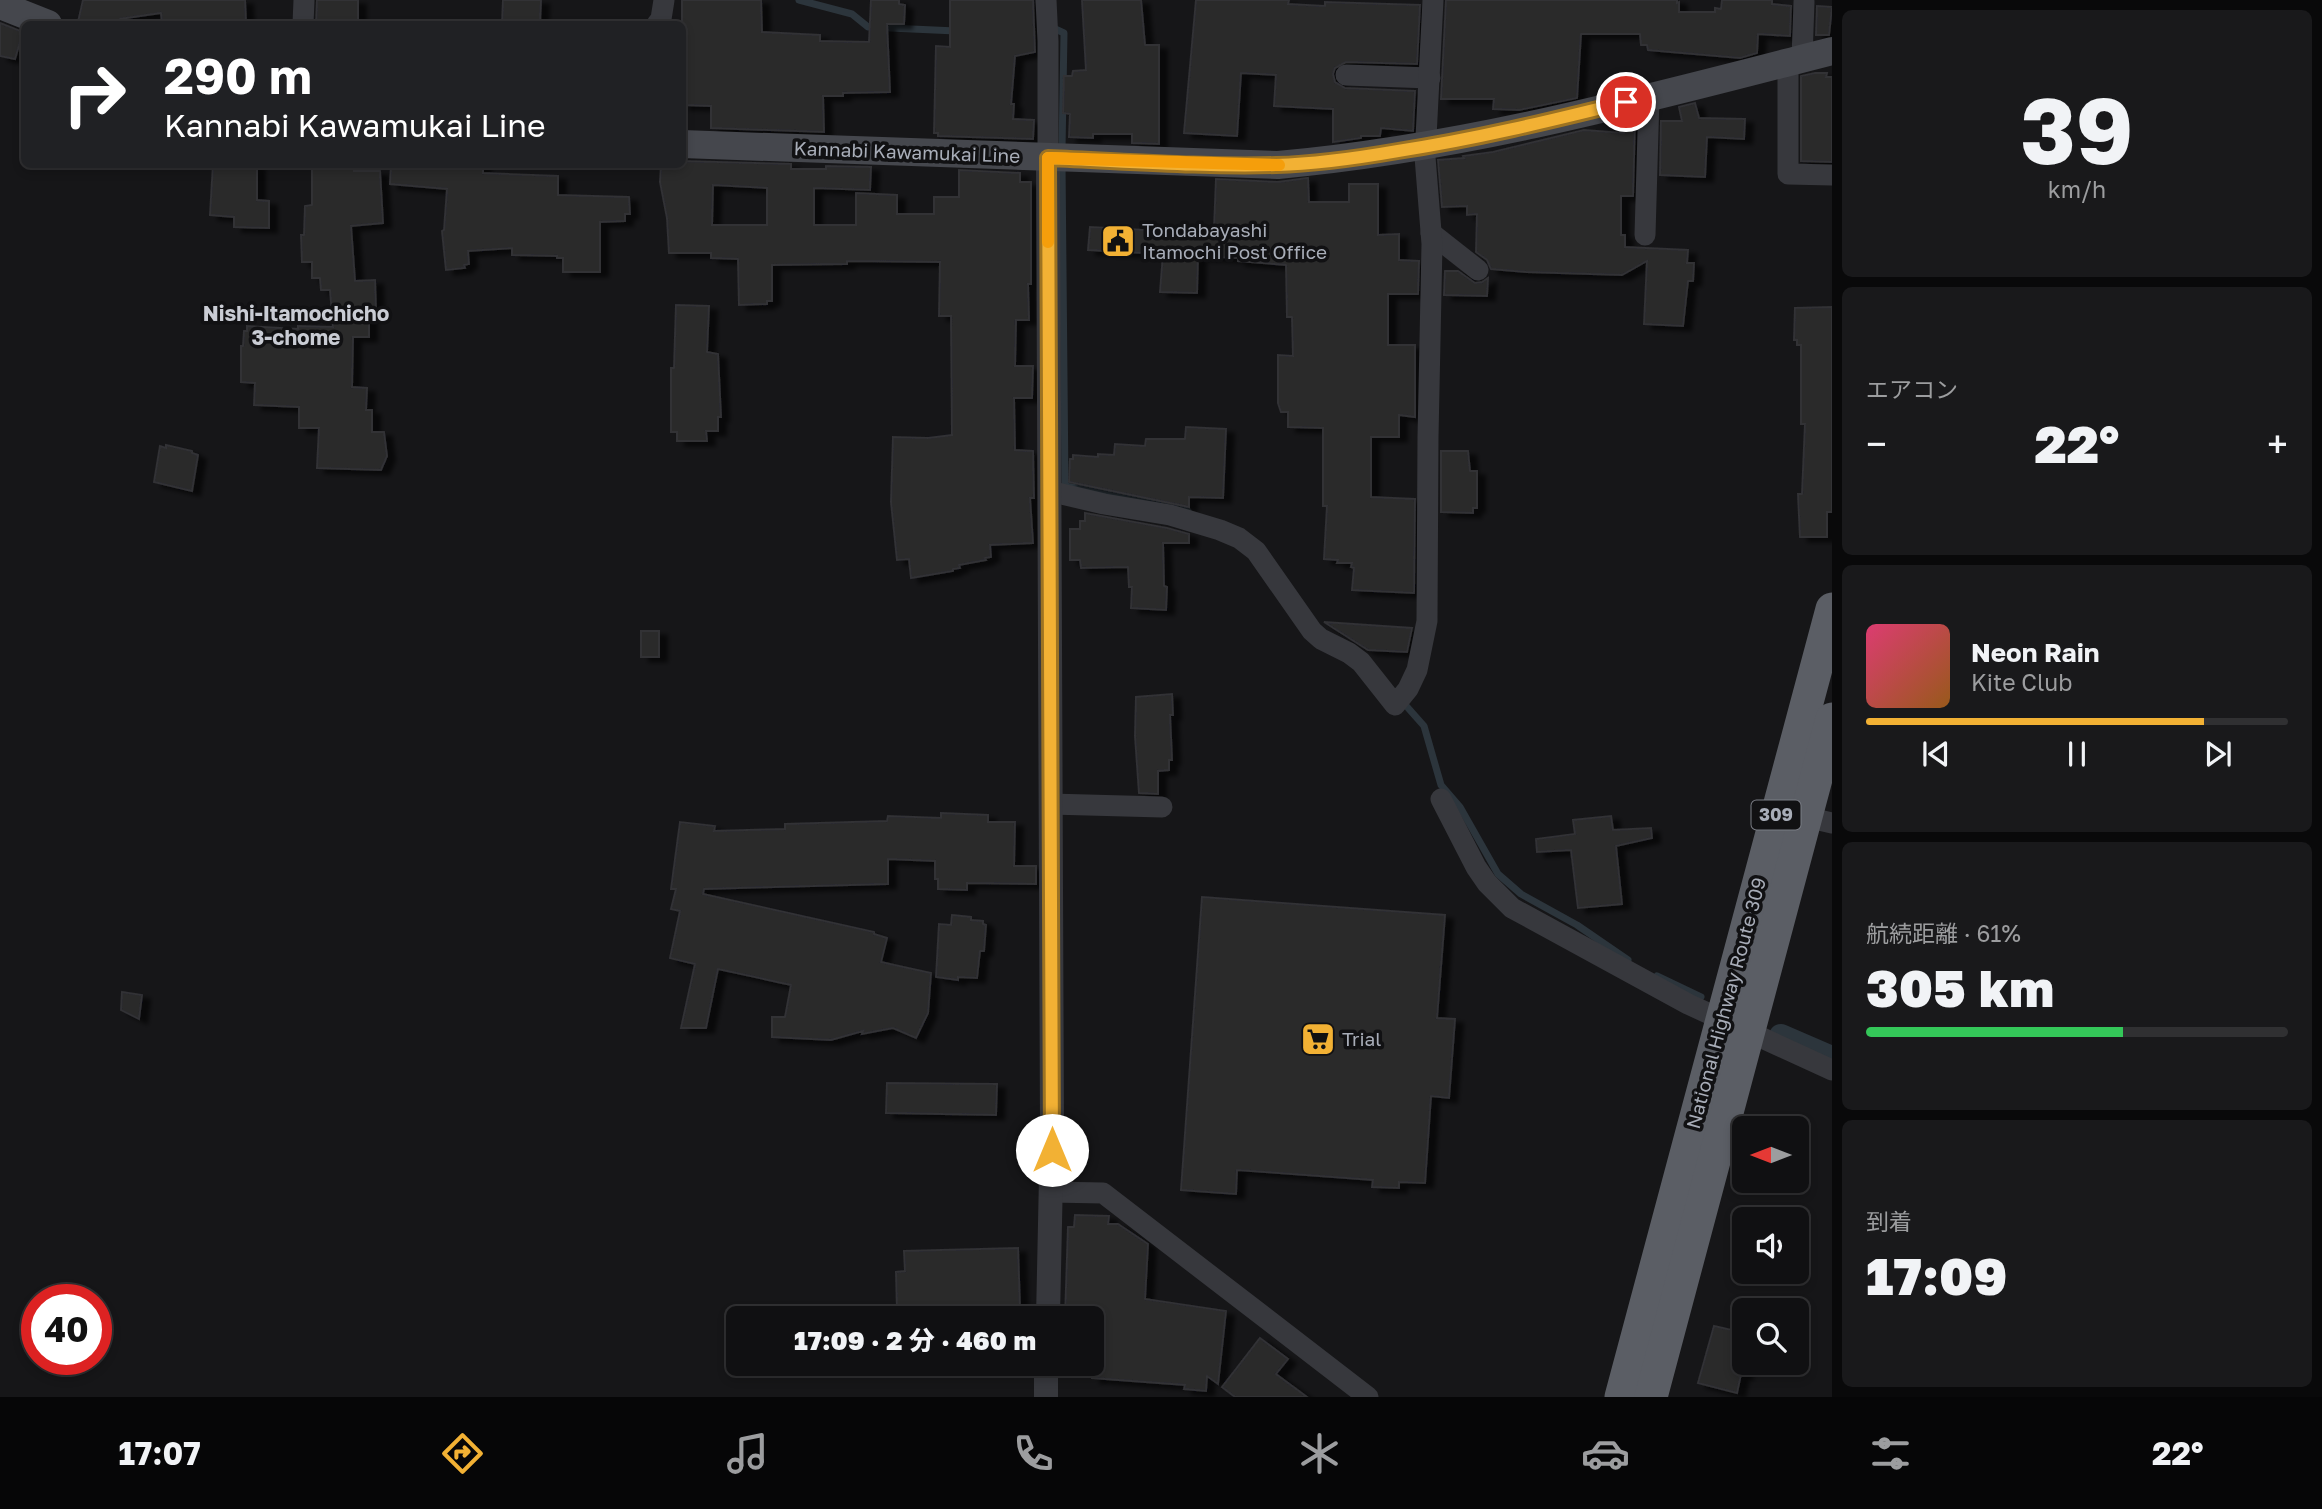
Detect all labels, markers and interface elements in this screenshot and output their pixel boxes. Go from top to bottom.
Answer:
text: 290 m [164,46,312,105]
icon: right [49,49,140,140]
pin [1596,72,1656,132]
text: 39 [2020,75,2134,184]
icon: arrive [1607,83,1645,121]
text: Kannabi Kawamukai Line [164,106,546,144]
street label: Kannabi Kawamukai Line [793,136,1021,167]
text: km/h [2048,175,2106,203]
place label: Tondabayashi Itamochi Post Office [1142,218,1327,263]
public building icon: Tondabayashi Itamochi Post Office [1099,222,1137,260]
district label: Nishi-Itamochicho 3-chome [203,300,389,350]
text: エアコン [1866,375,1958,403]
text: 22° [2035,412,2119,474]
text: − [1866,421,1887,466]
text: + [2267,421,2288,466]
text: Neon Rain [1971,637,2100,668]
text: Kite Club [1971,668,2072,696]
icon: previous [1917,735,1955,773]
icon: pause [2058,735,2096,773]
icon: next [2199,735,2237,773]
road number: 309 [1752,800,1800,830]
street label: National Highway Route 309 [1681,875,1770,1131]
text: 航続距離 · 61% [1866,919,2021,947]
text: 305 km [1866,956,2054,1018]
supermarket icon: Trial [1299,1020,1337,1058]
place label: Trial [1342,1027,1381,1050]
position arrow [1015,1113,1089,1187]
north arrow [1732,1116,1810,1194]
map controls [1732,1116,1809,1375]
button: sound [1732,1207,1809,1284]
text: 到着 [1866,1207,1912,1235]
text: 17:09 [1866,1244,2007,1306]
speed limit sign: 40 [21,1284,112,1375]
button: search [1732,1298,1809,1375]
text: 17:09 · 2 分 · 460 m [794,1325,1036,1356]
icon: directions [438,1429,487,1478]
icon: music [723,1429,772,1478]
icon: phone [1009,1429,1058,1478]
icon: climate [1295,1429,1344,1478]
icon: car [1581,1429,1630,1478]
icon: filters [1866,1429,1915,1478]
text: 17:07 [118,1434,201,1472]
text: 22° [2152,1434,2204,1472]

